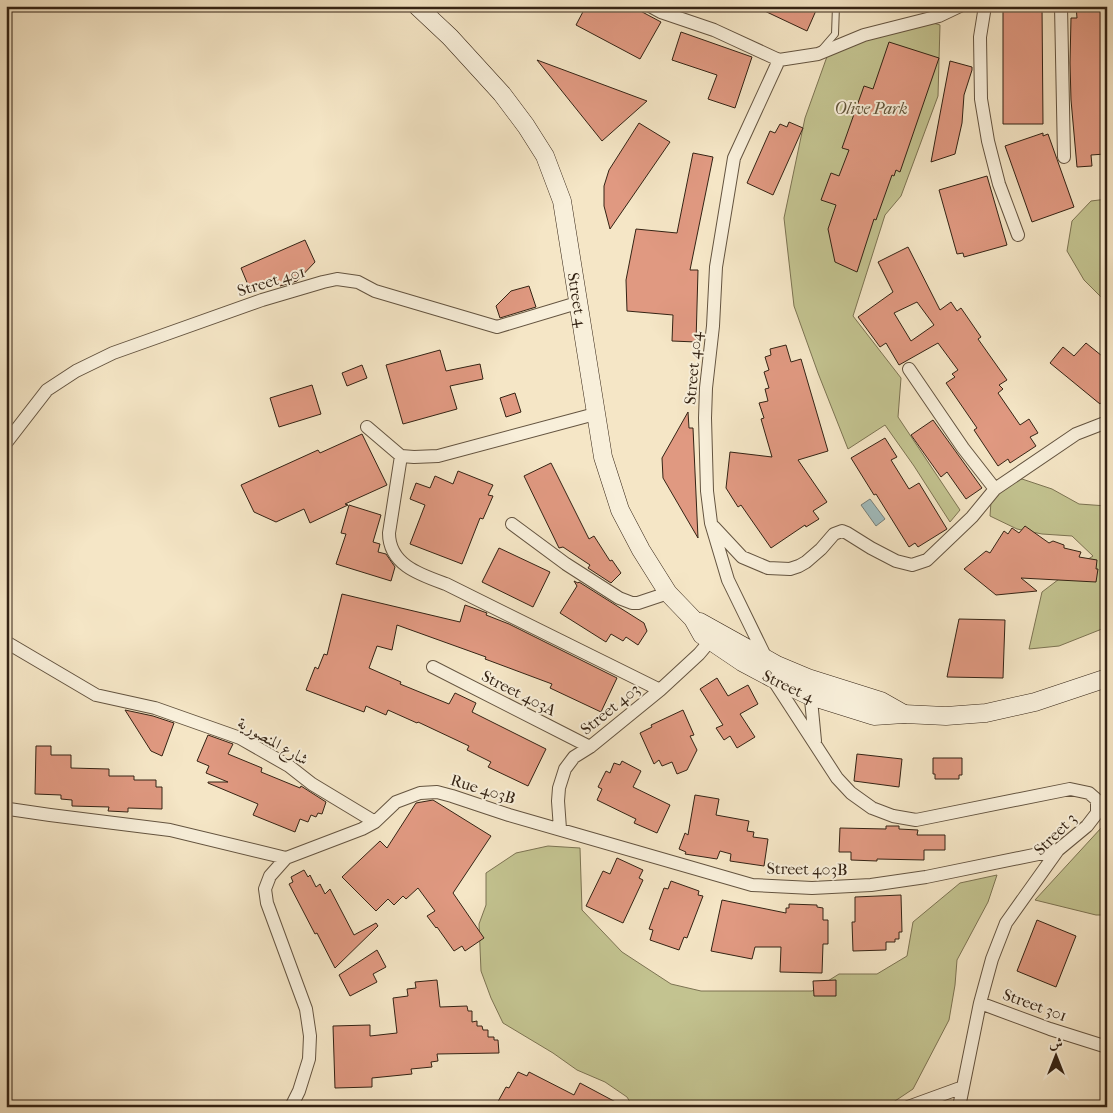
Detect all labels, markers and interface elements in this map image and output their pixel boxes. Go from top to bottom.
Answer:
park label: Olive Park [834,99,908,118]
street label: Street 401 [235,262,307,300]
street label: Street 4 [564,271,592,329]
street label: Street 404 [680,330,706,405]
street label: Street 4 [759,665,818,706]
street label: Street 403A [479,666,560,720]
street label: Street 403 [577,679,643,739]
street label: شارع المنصورية [232,713,312,772]
street label: Rue 403B [448,770,518,808]
street label: Street 3 [1030,809,1080,859]
street label: Street 403B [766,859,848,879]
street label: Street 301 [1000,985,1070,1025]
north arrow [1030,1030,1080,1080]
text: ش [1049,1035,1063,1052]

